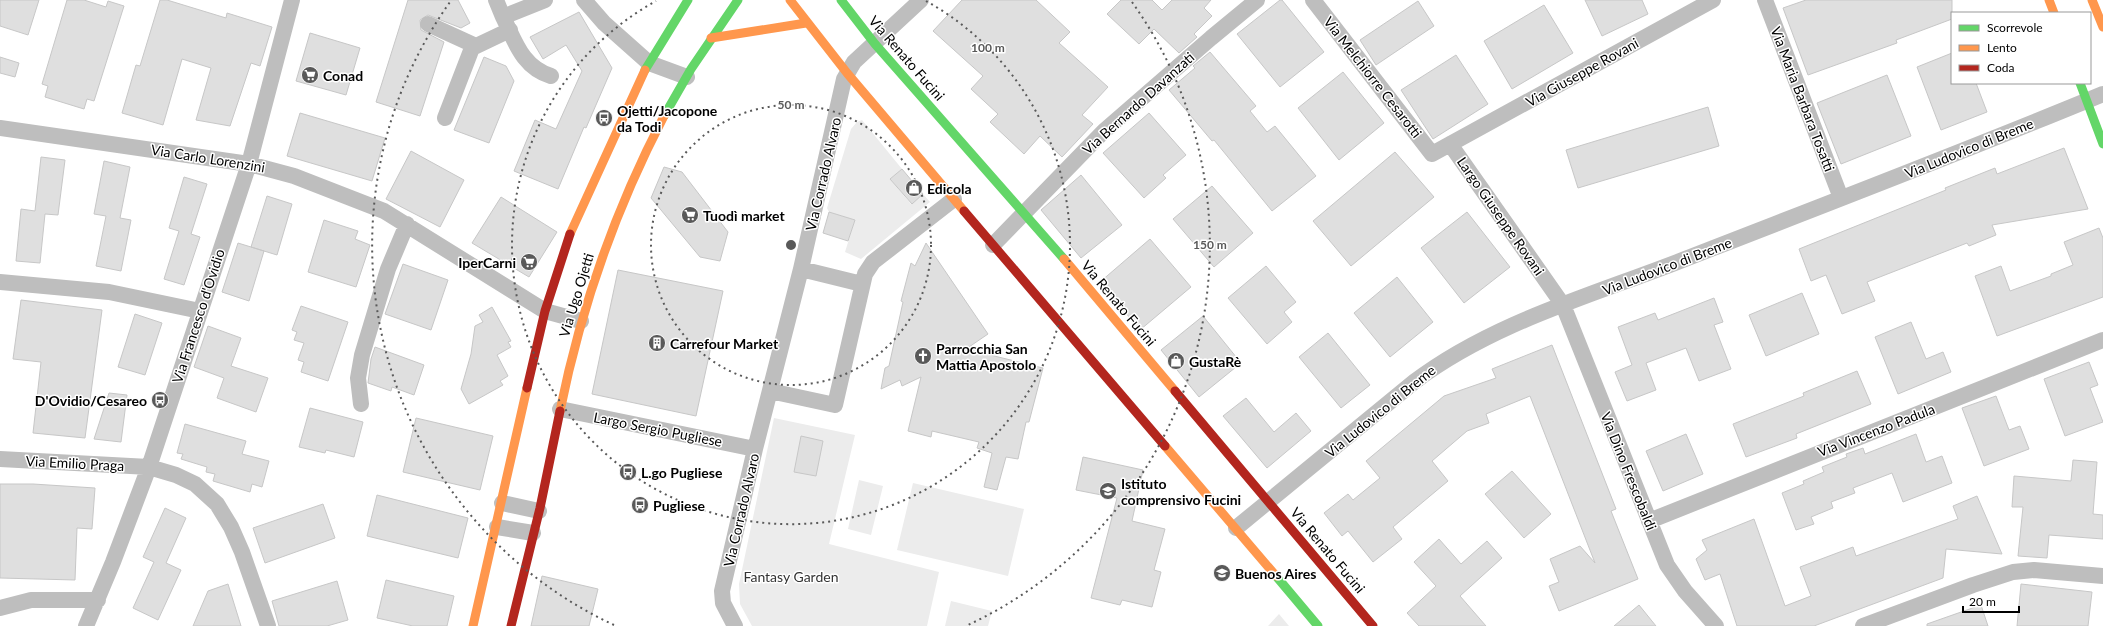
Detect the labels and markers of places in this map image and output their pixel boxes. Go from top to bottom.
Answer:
supermarket icon: Conad [300,65,320,85]
place label: Conad [323,67,363,84]
place label: Ojetti/Jacopone da Todi [617,102,718,135]
bus stop icon: Ojetti/Jacopone da Todi [594,108,614,128]
shop icon: Edicola [904,178,924,198]
place label: Edicola [927,180,972,197]
supermarket icon: Tuodì market [680,205,700,225]
place label: Tuodì market [703,207,786,224]
centre of rings [784,238,798,252]
supermarket icon: IperCarni [519,252,539,272]
place label: IperCarni [458,254,516,271]
building icon: Carrefour Market [647,333,667,353]
place label: Carrefour Market [670,335,779,352]
place label: Parrocchia San Mattia Apostolo [936,340,1036,373]
church icon: Parrocchia San Mattia Apostolo [913,346,933,366]
shop icon: GustaRè [1166,351,1186,371]
place label: GustaRè [1189,353,1242,370]
bus stop icon: D'Ovidio/Cesareo [150,390,170,410]
place label: D'Ovidio/Cesareo [35,392,147,409]
bus stop icon: L.go Pugliese [618,462,638,482]
place label: L.go Pugliese [641,464,723,481]
place label: Istituto comprensivo Fucini [1121,475,1241,508]
school or university icon: Istituto comprensivo Fucini [1098,481,1118,501]
bus stop icon: Pugliese [630,495,650,515]
place label: Pugliese [653,497,706,514]
school or university icon: Buenos Aires [1212,563,1232,583]
place label: Buenos Aires [1235,565,1316,582]

